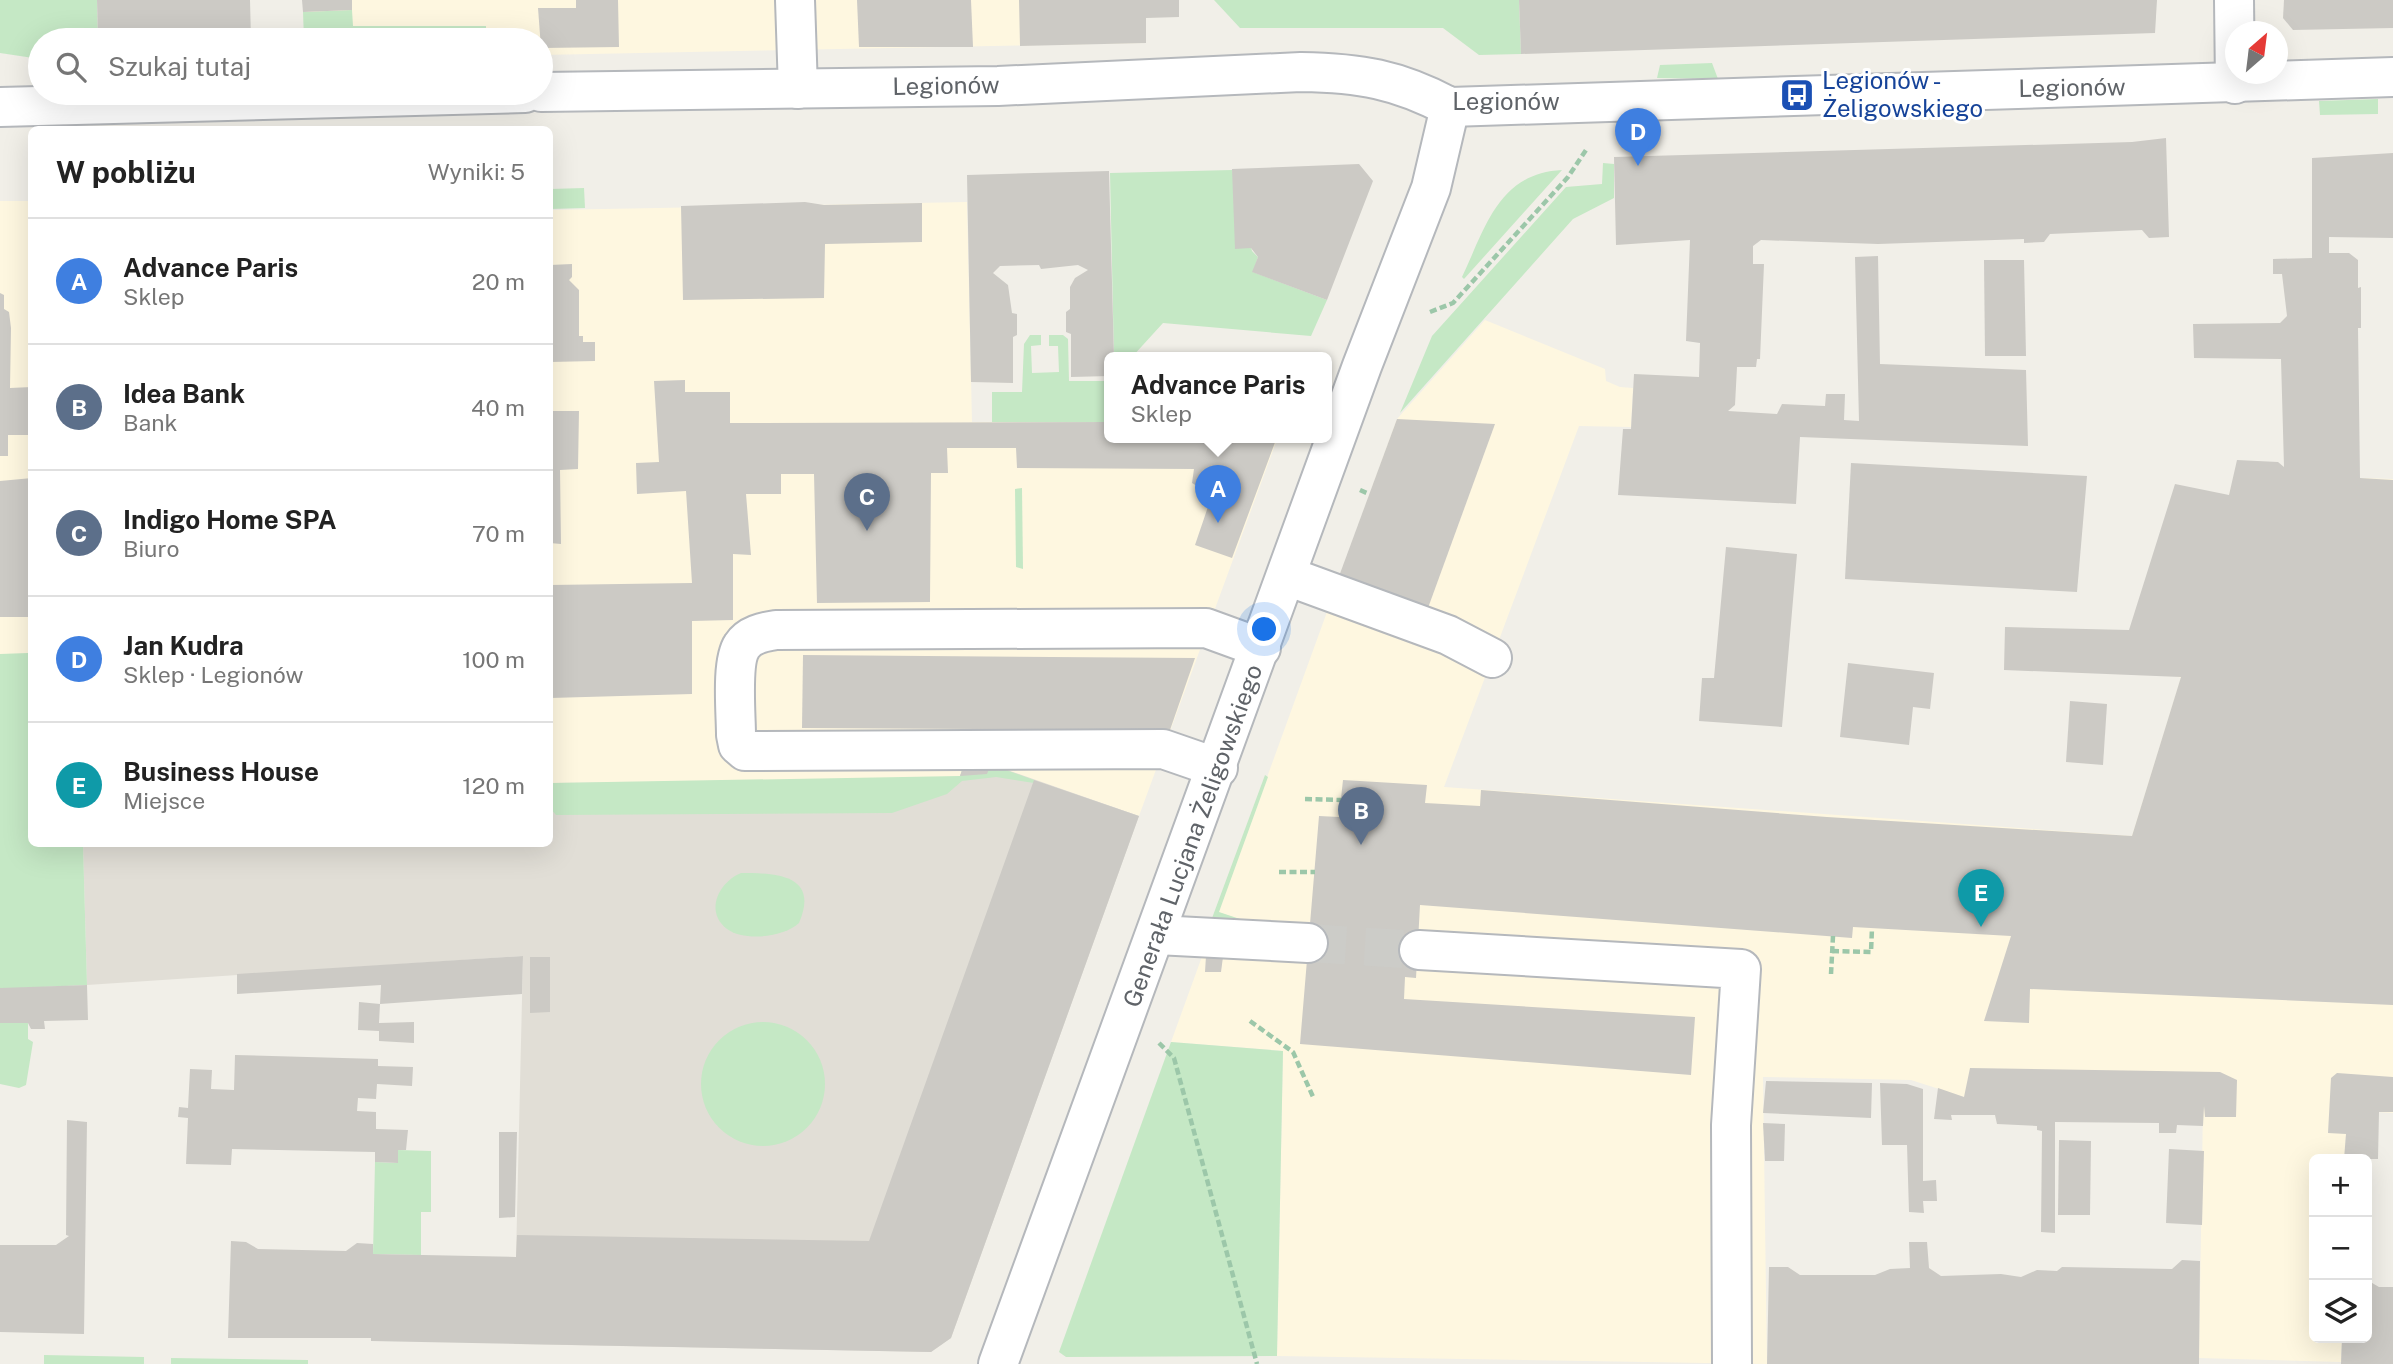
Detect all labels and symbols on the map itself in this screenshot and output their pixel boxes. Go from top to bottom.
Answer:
north arrow [2225,21,2288,84]
place label: Legionów - Żeligowskiego [1822,66,1983,122]
street label: Legionów [892,70,1000,100]
street label: Legionów [2018,72,2126,102]
bus stop icon: Legionów - Żeligowskiego [1778,76,1816,114]
street label: Legionów [1452,87,1560,115]
pin: D [1615,108,1661,166]
pin: A [1195,465,1241,523]
pin: C [844,473,890,531]
your location [1247,612,1281,646]
street label: Generała Lucjana Żeligowskiego [1117,660,1267,1011]
pin: B [1338,787,1384,845]
pin: E [1958,869,2004,927]

